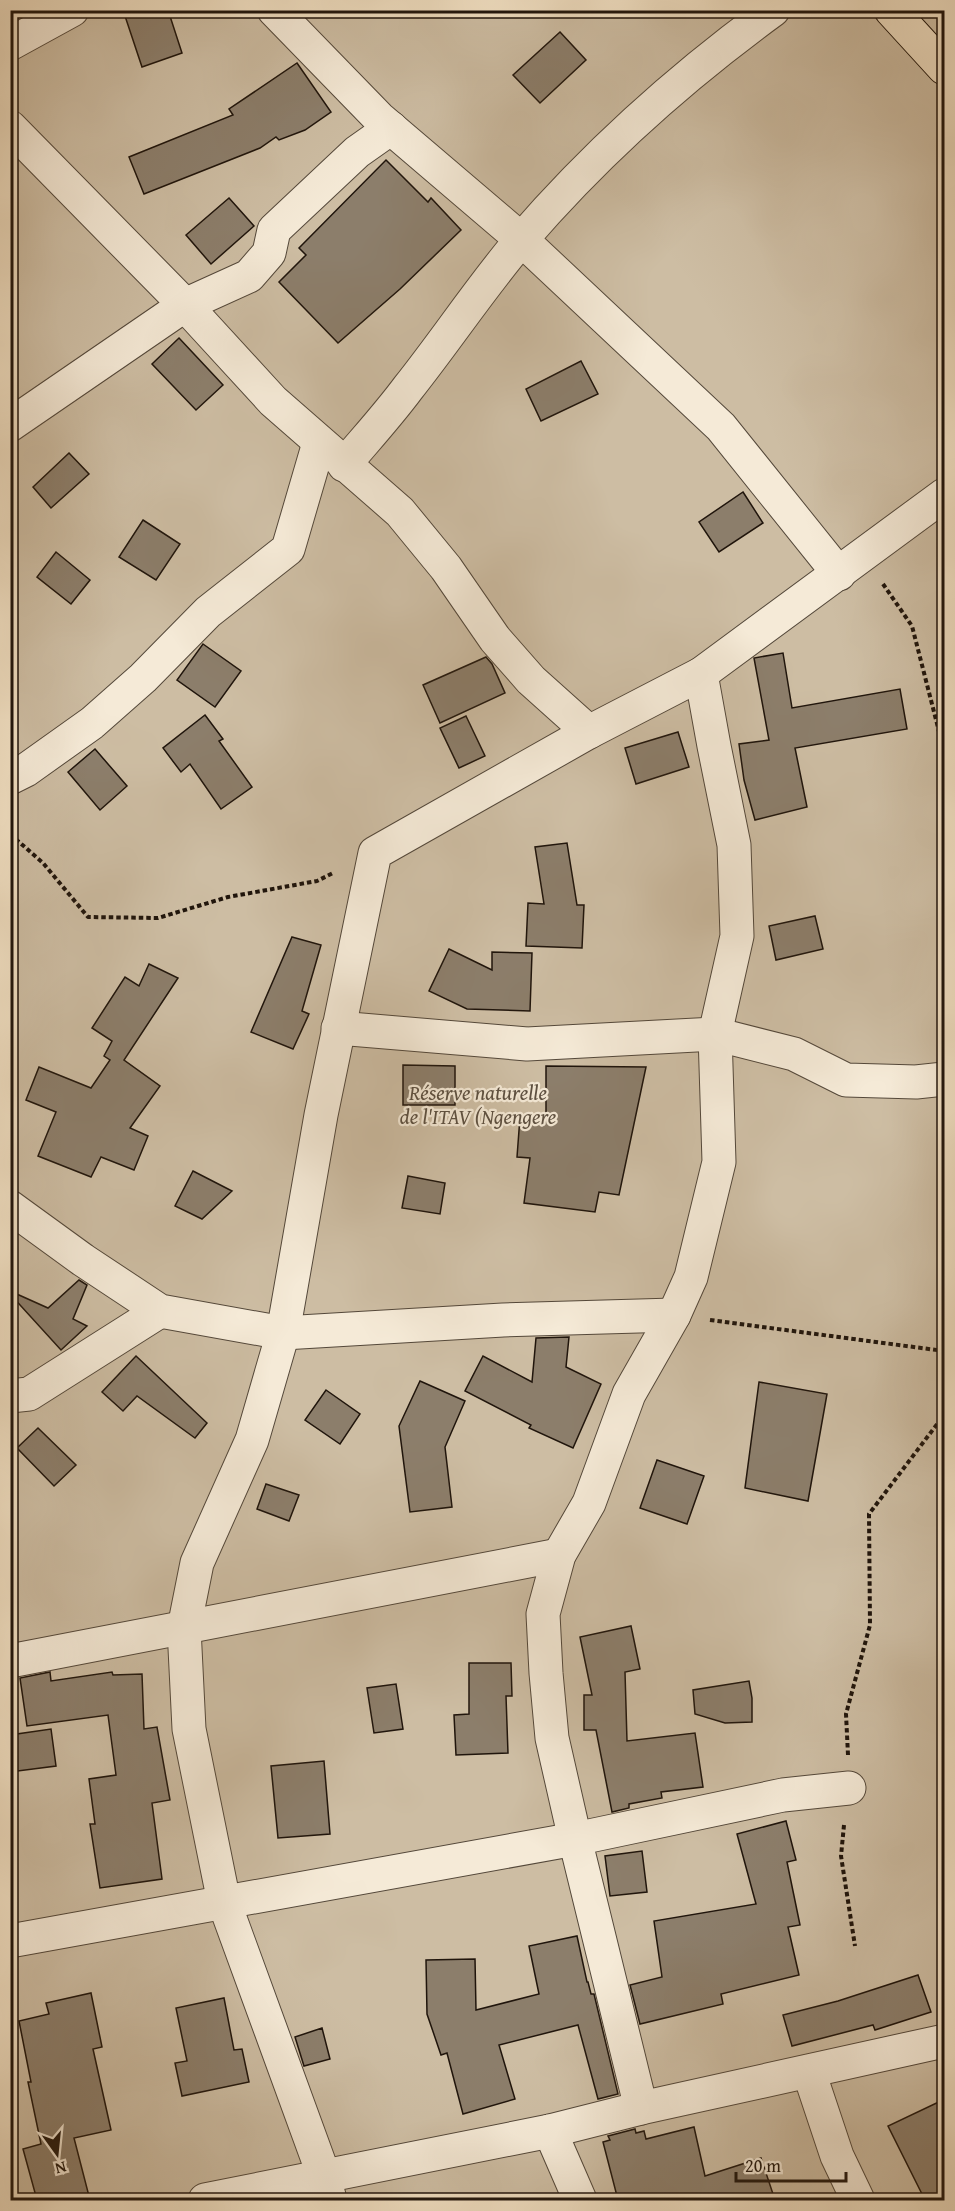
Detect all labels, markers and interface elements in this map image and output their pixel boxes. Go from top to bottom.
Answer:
park label: Réserve naturelle de l'ITAV (Ngengere [400,1077,556,1132]
north arrow [27,2124,87,2184]
scale bar [736,2145,846,2183]
text: 20 m [745,2152,781,2179]
text: N [52,2156,69,2182]

